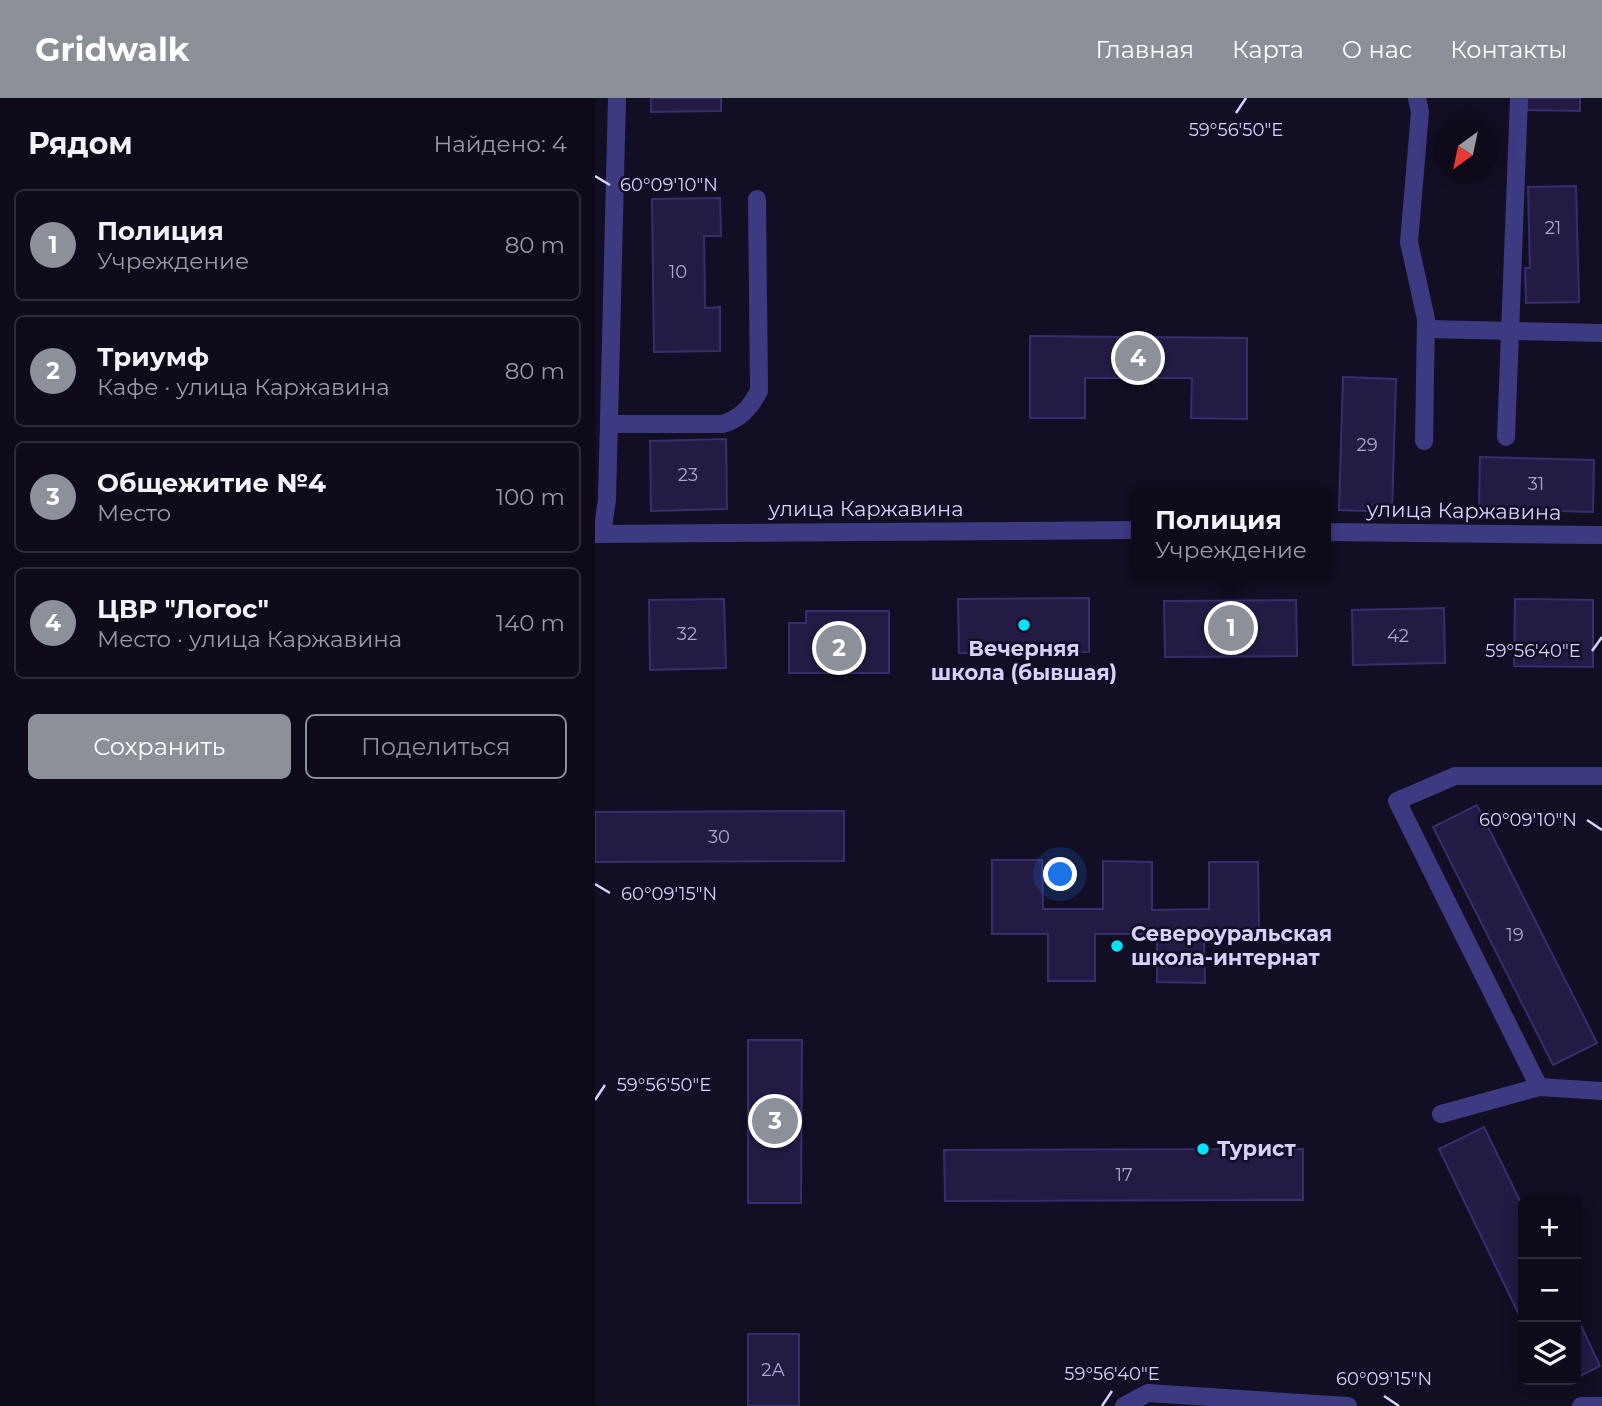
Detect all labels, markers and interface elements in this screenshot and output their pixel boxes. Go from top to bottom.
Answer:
text: Gridwalk [35,29,189,69]
text: Главная [1096,35,1194,64]
text: Карта [1232,35,1304,64]
text: О нас [1342,35,1412,64]
text: Контакты [1450,35,1567,64]
text: 59°56'50"E [1189,119,1283,141]
north arrow [1434,119,1497,182]
text: Рядом [28,125,133,162]
text: Найдено: 4 [433,130,567,158]
text: 60°09'10"N [620,174,718,196]
text: Полиция [97,215,224,247]
house number: 21 [1545,217,1561,239]
text: 1 [48,231,58,259]
text: 80 m [505,231,565,259]
text: Учреждение [97,247,249,275]
house number: 10 [669,261,687,283]
pin: 4 [1115,332,1161,384]
text: Триумф [97,341,209,373]
text: 2 [46,357,60,385]
text: 80 m [505,357,565,385]
text: Кафе · улица Каржавина [97,373,390,401]
house number: 29 [1356,434,1378,456]
house number: 23 [678,464,698,486]
text: Общежитие №4 [97,467,326,499]
house number: 31 [1528,473,1544,495]
text: 3 [46,483,60,511]
text: 100 m [496,483,565,511]
popup [1131,488,1331,579]
street label: улица Каржавина [768,496,963,521]
street label: улица Каржавина [1365,496,1562,525]
text: Место [97,499,171,527]
text: Полиция [1155,504,1282,536]
text: Учреждение [1155,536,1307,564]
text: ЦВР "Логос" [97,593,269,625]
pin: 1 [1208,602,1254,654]
text: 4 [45,609,61,637]
text: 140 m [496,609,565,637]
marker: Вечерняя школа (бывшая) [1016,617,1032,633]
pin: 2 [816,622,862,674]
house number: 32 [677,623,697,645]
text: Место · улица Каржавина [97,625,402,653]
house number: 42 [1387,625,1409,647]
place label: Вечерняя школа (бывшая) [931,636,1117,685]
text: 59°56'40"E [1485,640,1581,662]
button: Сохранить [28,714,291,779]
button: Поделиться [305,714,567,779]
text: 60°09'10"N [1479,809,1577,831]
house number: 30 [708,826,730,848]
your location [1043,857,1077,891]
text: 60°09'15"N [621,883,717,905]
place label: Североуральская школа-интернат [1131,921,1332,970]
house number: 19 [1506,924,1524,946]
marker: Североуральская школа-интернат [1109,938,1125,954]
text: 59°56'50"E [617,1074,711,1096]
pin: 3 [752,1095,798,1147]
place label: Турист [1217,1136,1296,1161]
marker: Турист [1195,1141,1211,1157]
house number: 17 [1115,1164,1133,1186]
map controls [1518,1196,1581,1385]
button: + [1518,1196,1581,1259]
button: − [1518,1259,1581,1322]
button: layers [1518,1322,1581,1385]
house number: 2А [761,1359,785,1381]
text: 59°56'40"E [1064,1363,1160,1385]
text: 60°09'15"N [1336,1368,1432,1390]

